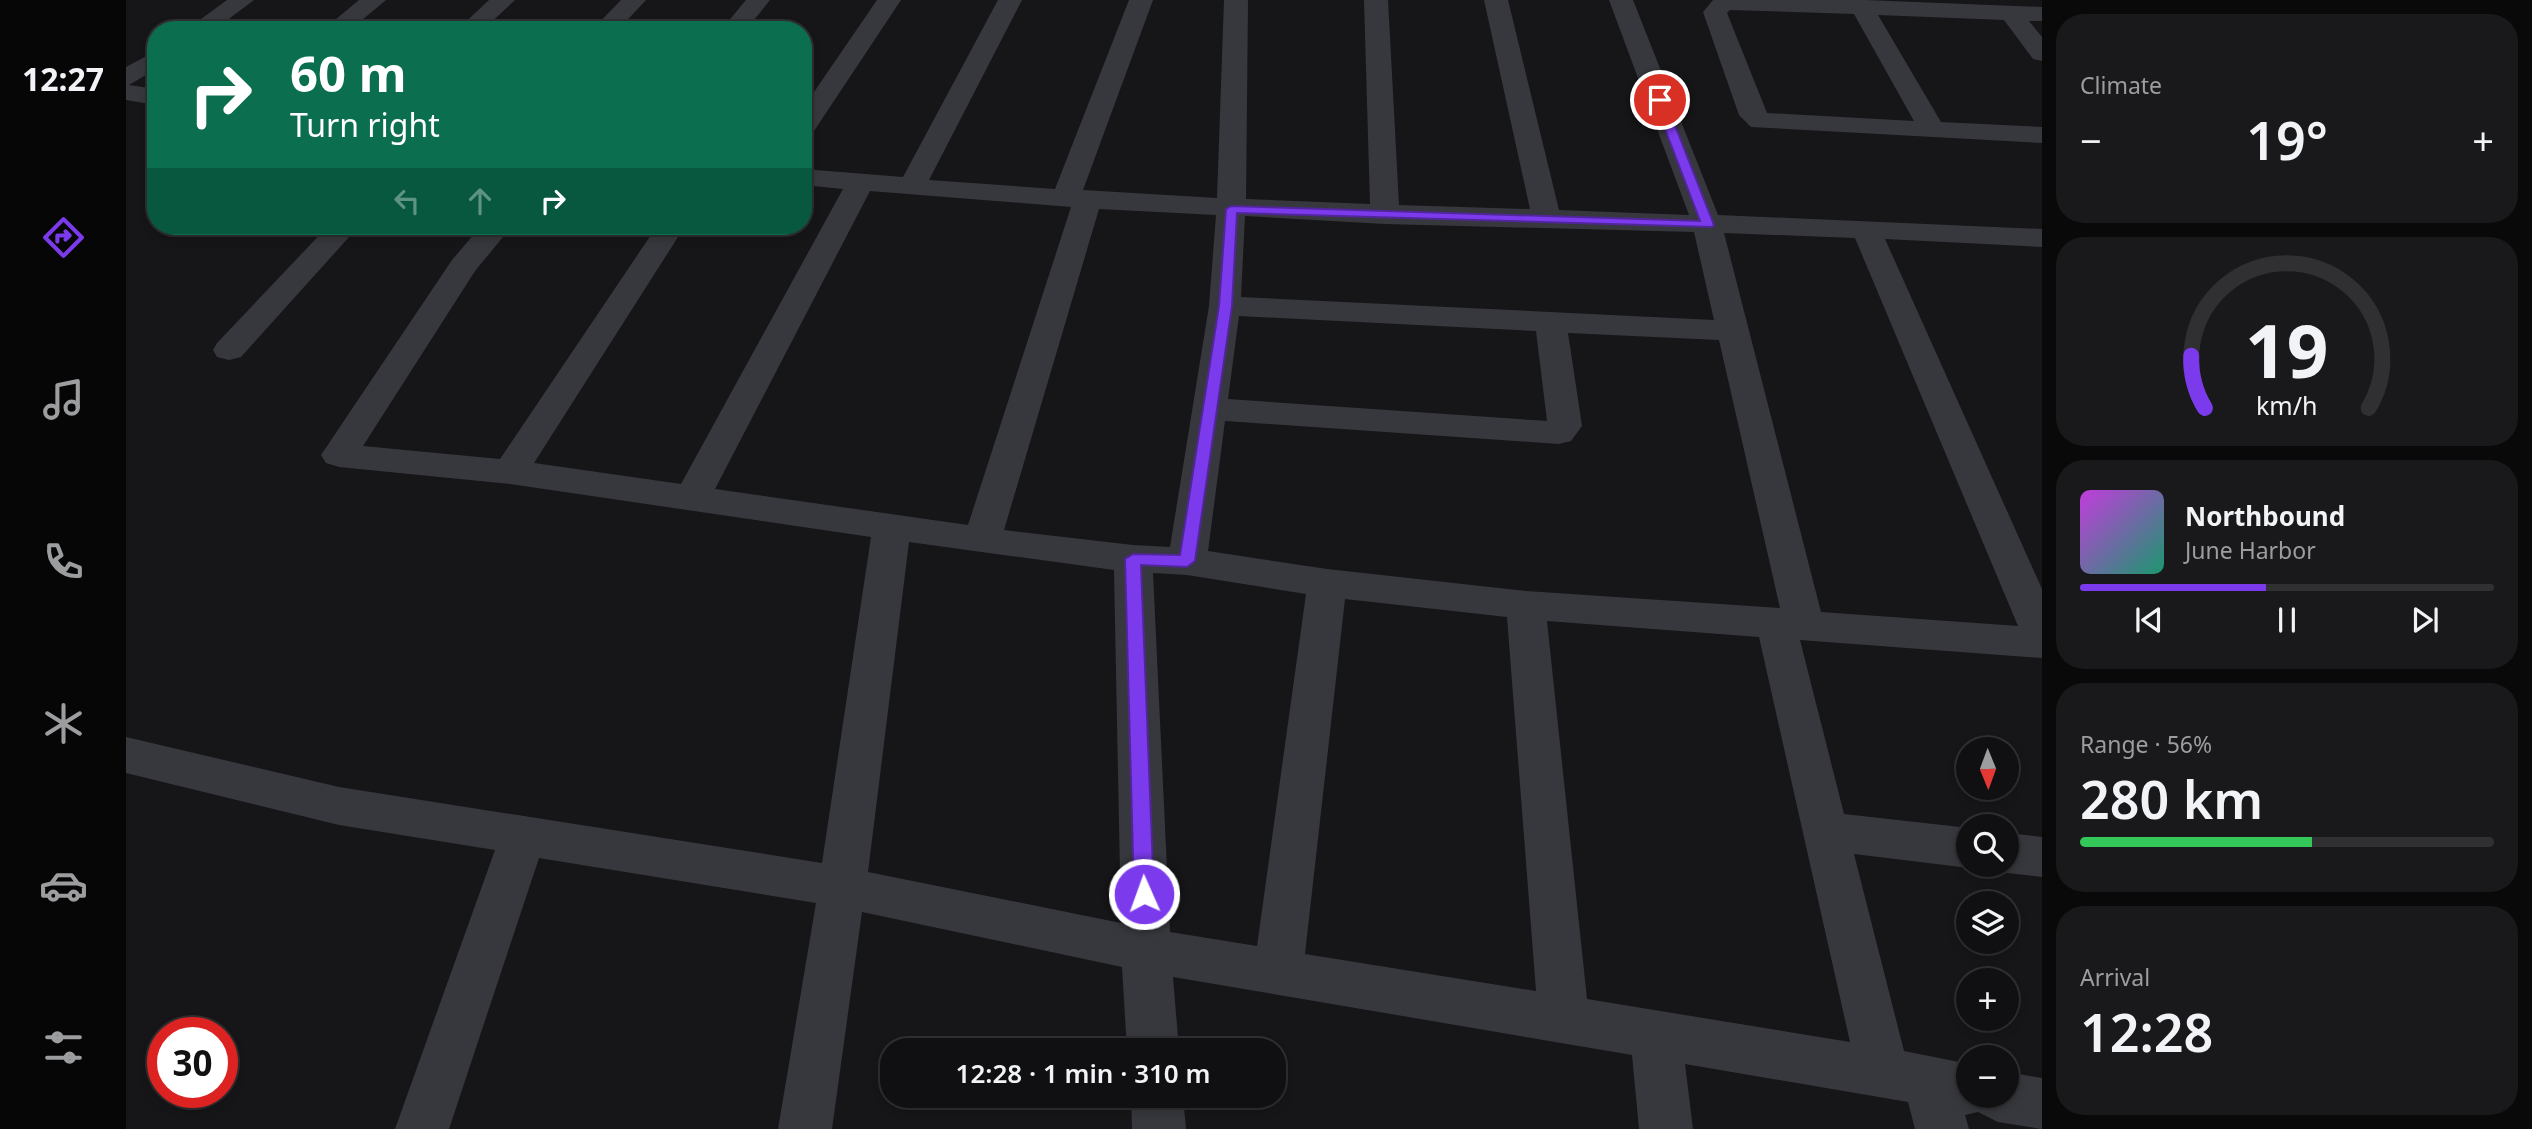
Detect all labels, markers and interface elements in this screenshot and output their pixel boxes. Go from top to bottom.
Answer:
text: 60 m [290,40,407,106]
icon: right [175,49,266,140]
text: 12:27 [22,57,104,100]
text: Climate [2080,69,2162,101]
pin [1630,70,1690,130]
icon: arrive [1641,81,1679,119]
text: Turn right [290,103,440,146]
text: 19° [2246,104,2328,175]
text: − [2080,114,2102,166]
text: + [2472,114,2494,166]
icon: left [388,182,426,220]
icon: ahead [461,182,499,220]
icon: right [534,182,572,220]
icon: directions [39,213,88,262]
text: 19 [2245,300,2329,399]
icon: music [39,375,88,424]
text: km/h [2256,387,2318,421]
text: Northbound [2185,498,2345,534]
text: June Harbor [2185,534,2316,566]
icon: phone [39,537,88,586]
icon: previous [2130,601,2168,639]
icon: pause [2268,601,2306,639]
icon: next [2406,601,2444,639]
icon: climate [39,699,88,748]
text: Range · 56% [2080,728,2212,760]
north arrow [1956,737,2020,800]
map controls [1956,737,2019,1108]
text: 280 km [2080,763,2263,834]
button: search [1956,814,2019,877]
position arrow [1107,857,1181,931]
icon: car [39,861,88,910]
button: layers [1956,891,2019,954]
text: Arrival [2080,961,2150,993]
button: + [1956,968,2019,1031]
text: 12:28 [2080,996,2213,1067]
speed limit sign: 30 [147,1017,238,1108]
icon: filters [39,1023,88,1072]
button: − [1956,1045,2019,1108]
text: 12:28 · 1 min · 310 m [956,1055,1210,1091]

